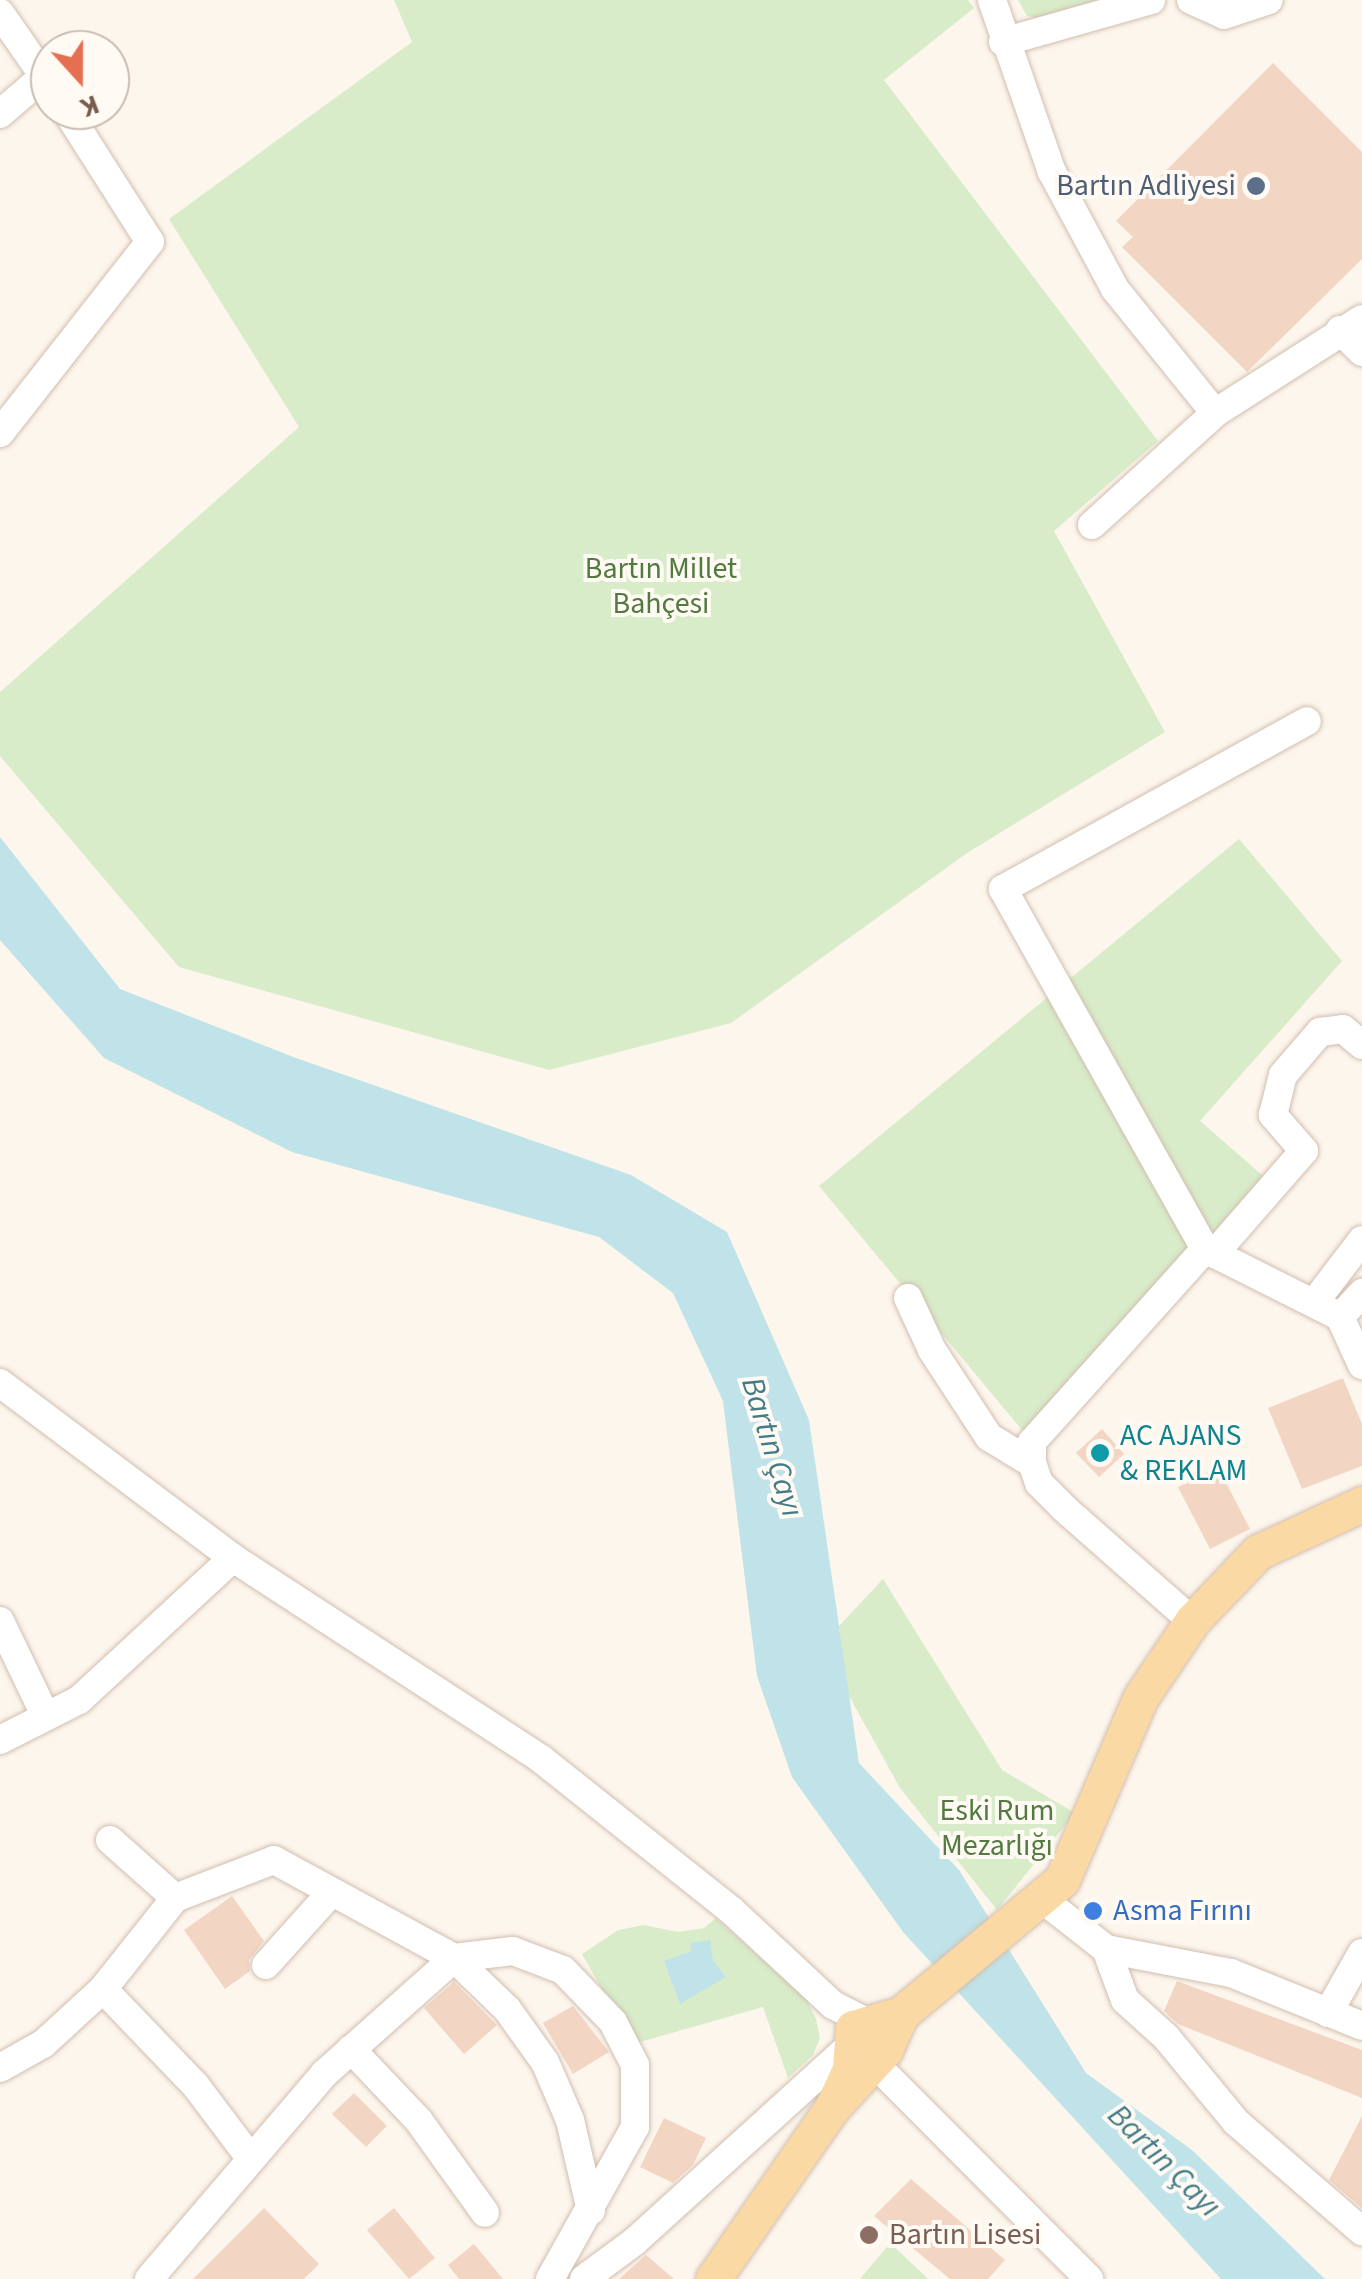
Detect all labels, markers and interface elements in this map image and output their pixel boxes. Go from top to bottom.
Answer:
north arrow [30,30,130,130]
text: K [75,84,105,128]
place label: Bartın Adliyesi [1056,168,1236,204]
marker: Bartın Adliyesi [1245,175,1267,197]
park label: Bartın Millet Bahçesi [585,551,737,622]
water label: Bartın Çayı [733,1372,811,1522]
place label: AC AJANS & REKLAM [1120,1418,1247,1488]
marker: AC AJANS & REKLAM [1089,1442,1111,1464]
park label: Eski Rum Mezarlığı [940,1793,1054,1864]
place label: Asma Fırını [1113,1893,1252,1929]
marker: Asma Fırını [1082,1900,1104,1922]
water label: Bartın Çayı [1099,2096,1229,2226]
place label: Bartın Lisesi [889,2217,1041,2253]
marker: Bartın Lisesi [858,2224,880,2246]

